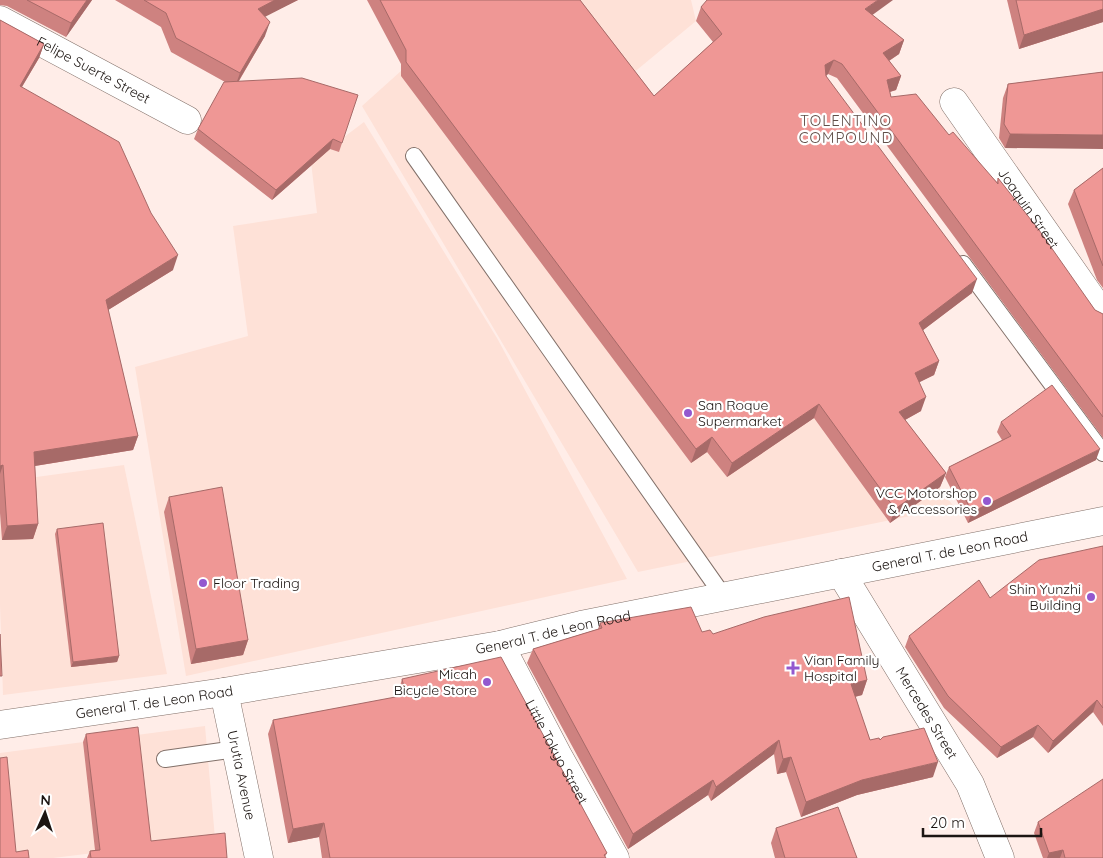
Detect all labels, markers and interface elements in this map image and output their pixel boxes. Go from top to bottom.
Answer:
street label: Felipe Suerte Street [34,32,154,108]
district label: TOLENTINO COMPOUND [799,111,893,147]
street label: Joaquin Street [994,165,1063,253]
place label: San Roque Supermarket [698,396,782,430]
marker: San Roque Supermarket [682,407,694,419]
place label: VCC Motorshop & Accessories [876,484,977,518]
marker: VCC Motorshop & Accessories [981,495,993,507]
street label: General T. de Leon Road [870,527,1029,576]
place label: Floor Trading [213,574,300,592]
marker: Floor Trading [197,577,209,589]
place label: Shin Yunzhi Building [1009,580,1081,614]
marker: Shin Yunzhi Building [1085,591,1097,603]
street label: General T. de Leon Road [474,606,632,658]
place label: Vian Family Hospital [804,651,880,685]
marker: Vian Family Hospital [786,661,800,675]
street label: Mercedes Street [892,663,962,763]
place label: Micah Bicycle Store [394,665,477,699]
marker: Micah Bicycle Store [481,676,493,688]
street label: General T. de Leon Road [75,682,234,723]
street label: Little Tokyo Street [521,697,592,808]
street label: Urutia Avenue [223,729,260,822]
north arrow [20,788,70,838]
text: N [40,791,51,809]
scale bar [923,806,1040,838]
text: 20 m [930,813,965,832]

